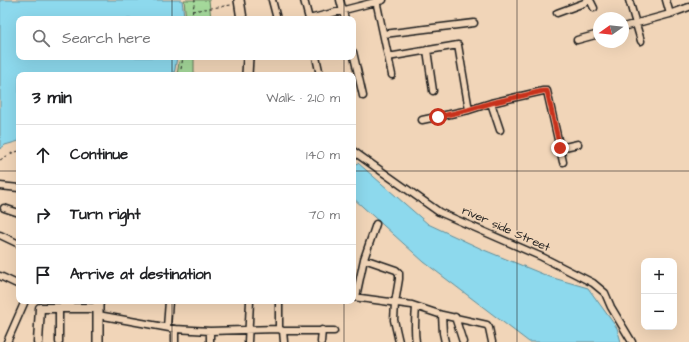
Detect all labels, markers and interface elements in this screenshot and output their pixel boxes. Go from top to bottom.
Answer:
north arrow [593,12,629,48]
search box [16,16,356,60]
icon: search [30,27,52,49]
text: Search here [62,28,151,49]
text: 3 min [32,86,72,110]
text: Walk · 210 m [266,89,340,107]
route start [429,108,447,126]
route end [551,139,569,157]
icon: ahead [32,144,54,166]
text: Continue [70,144,128,165]
text: 140 m [306,146,340,164]
street label: river side Street [459,202,553,256]
icon: right [32,204,54,226]
text: Turn right [70,204,141,225]
text: 70 m [308,206,340,224]
map controls [641,258,677,330]
button: + [641,258,677,294]
icon: arrive [32,264,54,286]
text: Arrive at destination [70,264,211,285]
button: − [641,294,677,330]

